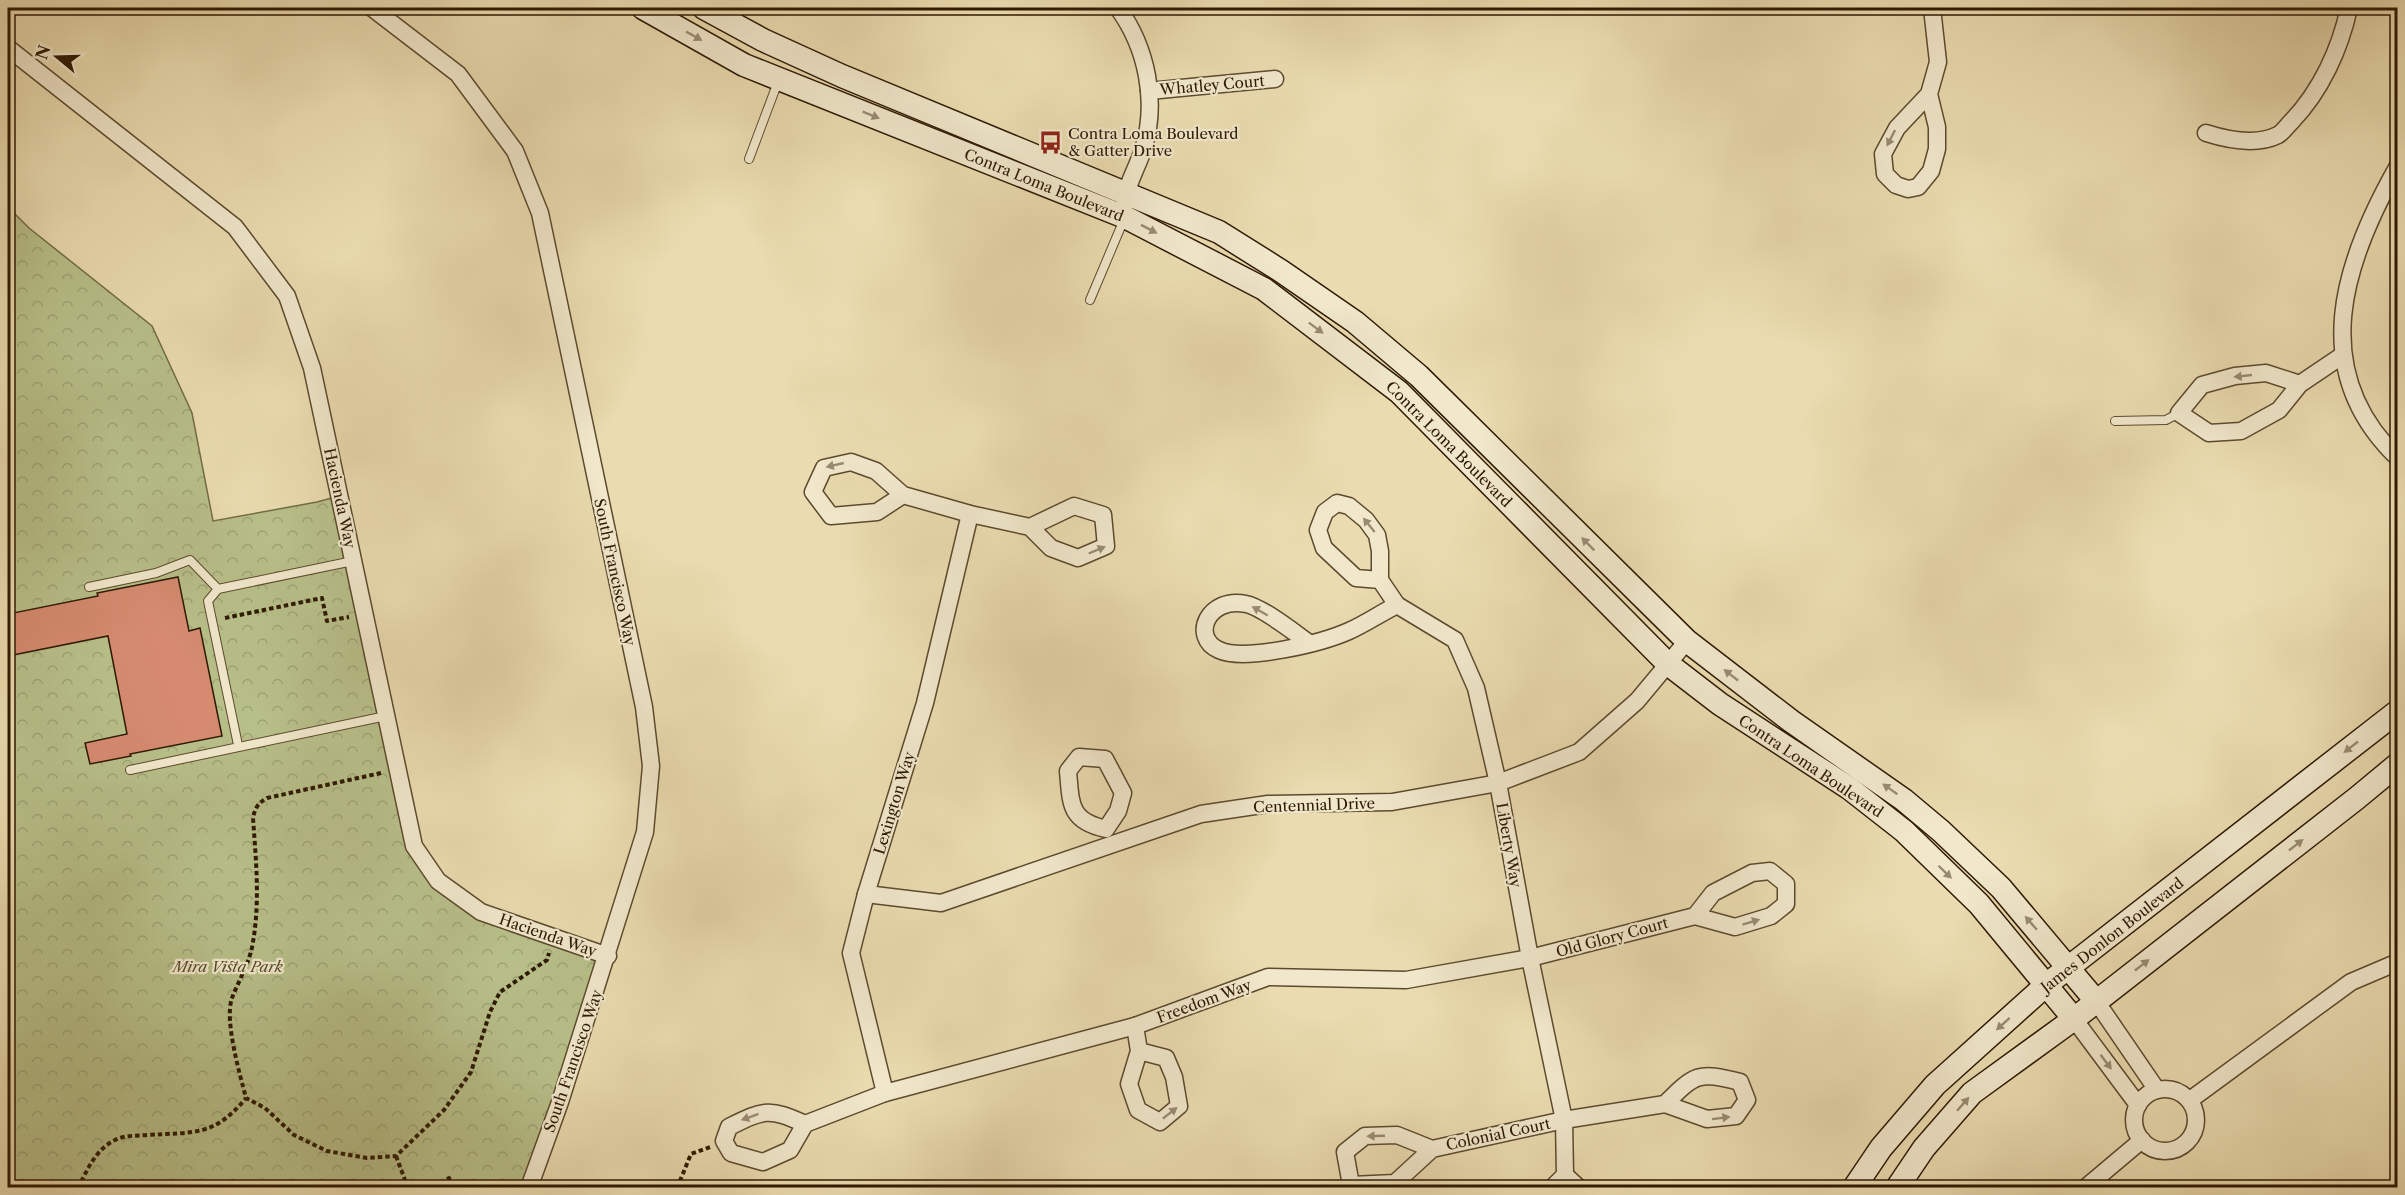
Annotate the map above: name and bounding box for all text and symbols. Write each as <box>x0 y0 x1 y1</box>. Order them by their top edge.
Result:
north arrow <box>27 27 87 87</box>
one-way arrow <box>685 31 702 41</box>
text: N <box>31 42 55 62</box>
street label: Whatley Court <box>1158 71 1266 99</box>
one-way arrow <box>863 110 881 120</box>
place label: Contra Loma Boulevard & Gatter Drive <box>1068 124 1239 160</box>
bus stop icon: Contra Loma Boulevard & Gatter Drive <box>1037 129 1063 155</box>
one-way arrow <box>1886 130 1896 147</box>
street label: Contra Loma Boulevard <box>961 144 1127 226</box>
one-way arrow <box>1141 224 1158 234</box>
one-way arrow <box>1308 322 1324 335</box>
one-way arrow <box>2233 371 2252 380</box>
street label: Contra Loma Boulevard <box>1382 377 1516 511</box>
street label: Hacienda Way <box>320 446 360 551</box>
one-way arrow <box>826 461 844 471</box>
street label: South Francisco Way <box>590 497 640 648</box>
one-way arrow <box>1362 517 1375 533</box>
one-way arrow <box>1582 537 1596 551</box>
one-way arrow <box>1088 545 1106 555</box>
one-way arrow <box>1251 606 1268 616</box>
one-way arrow <box>1724 670 1739 682</box>
street label: Contra Loma Boulevard <box>1735 710 1887 822</box>
one-way arrow <box>2344 741 2359 753</box>
street label: Lexington Way <box>869 749 919 857</box>
one-way arrow <box>1882 783 1898 795</box>
street label: Centennial Drive <box>1253 793 1375 817</box>
street label: Liberty Way <box>1492 801 1526 890</box>
one-way arrow <box>2288 839 2304 852</box>
one-way arrow <box>1938 864 1952 878</box>
street label: James Donlon Boulevard <box>2035 873 2187 998</box>
street label: Hacienda Way <box>497 909 600 961</box>
street label: Old Glory Court <box>1554 913 1671 961</box>
one-way arrow <box>2025 916 2038 931</box>
one-way arrow <box>1742 917 1760 926</box>
park label: Mira Vista Park <box>171 957 283 976</box>
one-way arrow <box>2135 960 2150 972</box>
street label: Freedom Way <box>1154 975 1255 1027</box>
street label: South Francisco Way <box>540 986 607 1135</box>
one-way arrow <box>1996 1017 2011 1030</box>
one-way arrow <box>2100 1053 2112 1069</box>
one-way arrow <box>1956 1097 1969 1112</box>
one-way arrow <box>1163 1108 1178 1120</box>
one-way arrow <box>741 1113 759 1123</box>
one-way arrow <box>1712 1113 1731 1122</box>
street label: Colonial Court <box>1444 1114 1553 1154</box>
one-way arrow <box>1366 1131 1385 1140</box>

